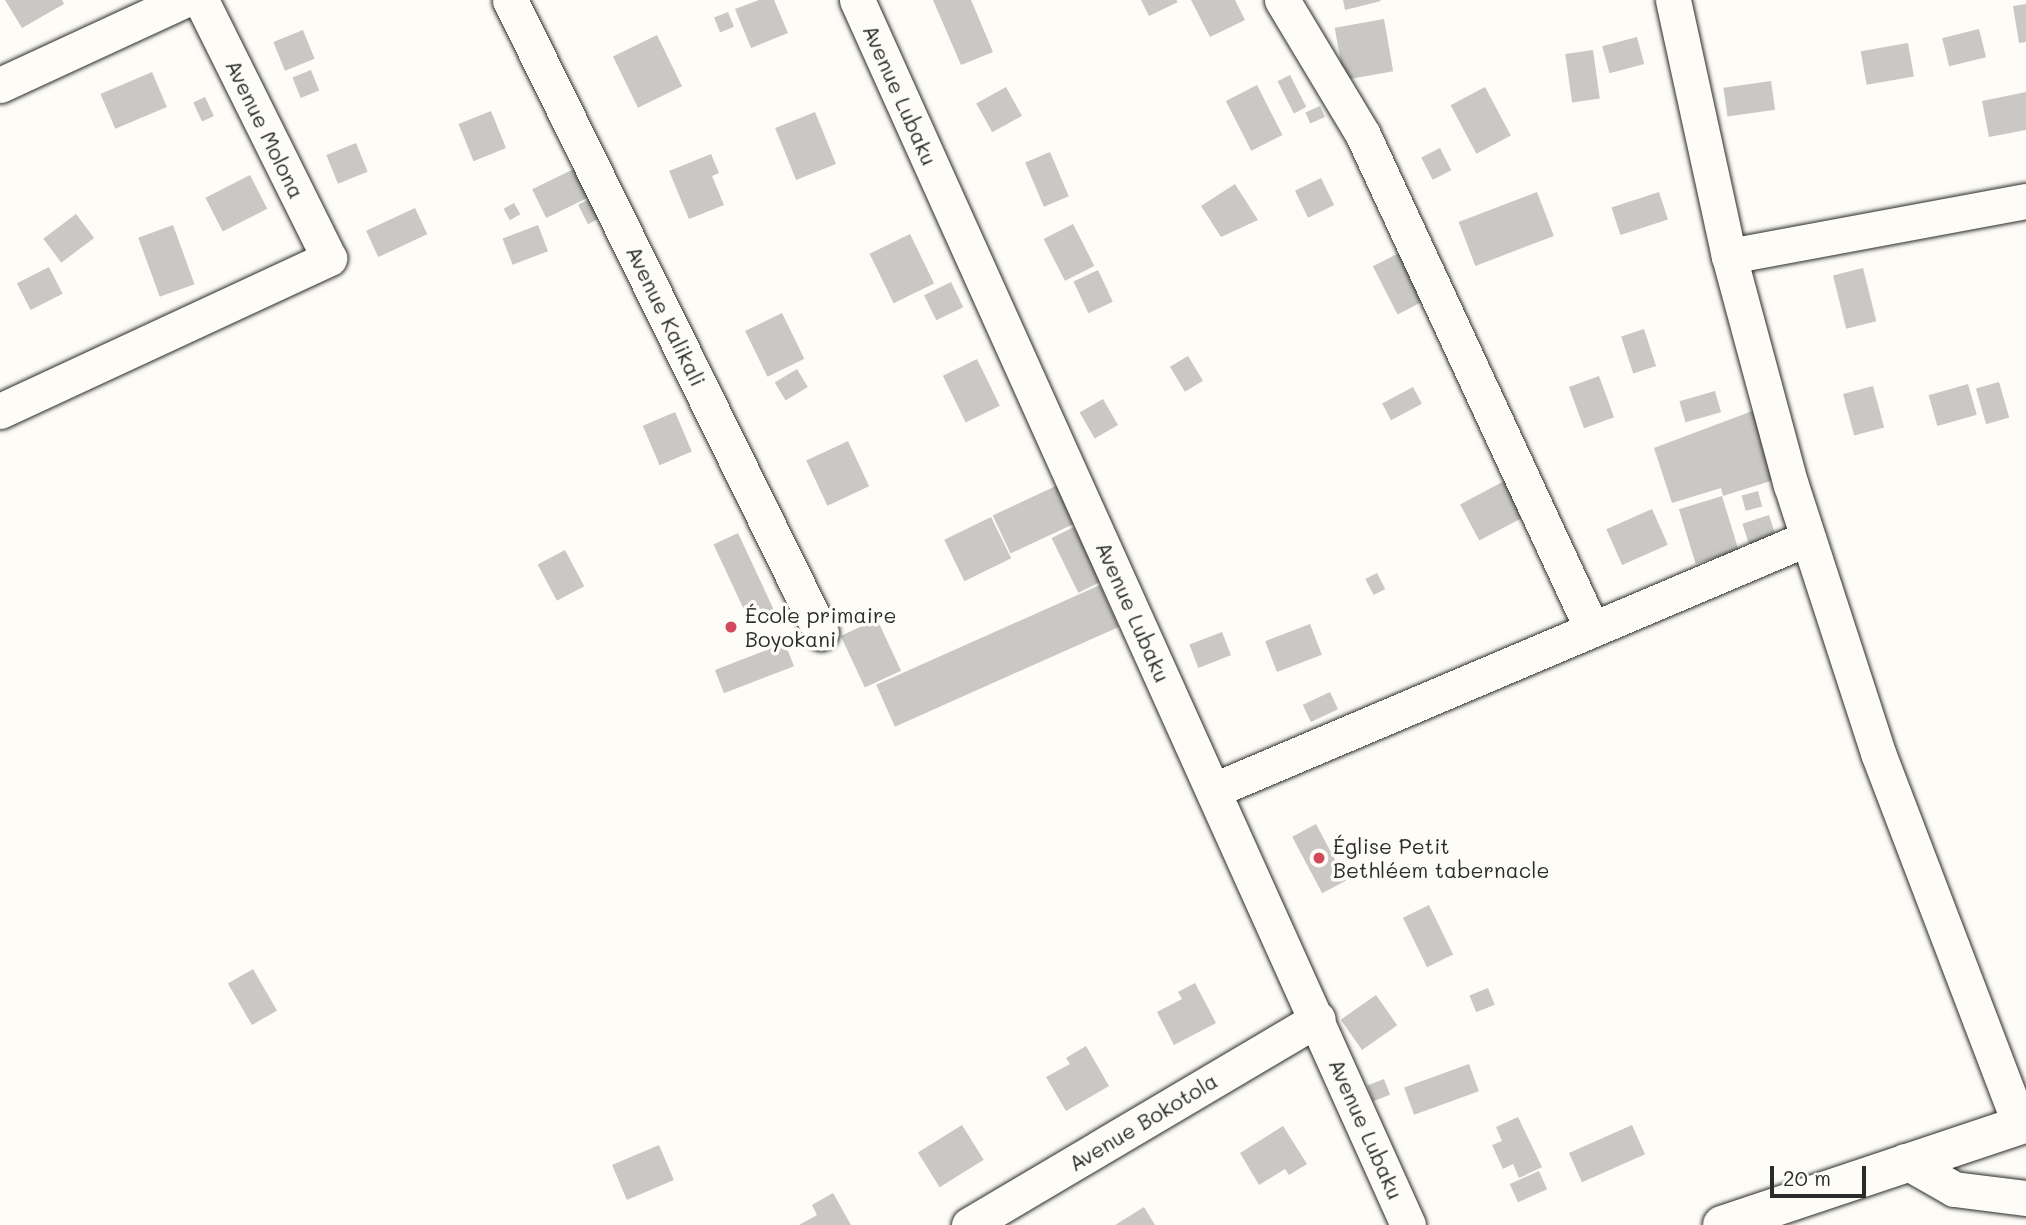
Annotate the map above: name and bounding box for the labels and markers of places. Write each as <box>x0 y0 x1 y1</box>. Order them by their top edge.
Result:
place label: École primaire Boyokani <box>745 602 897 652</box>
marker: École primaire Boyokani <box>723 619 739 635</box>
place label: Église Petit Bethléem tabernacle <box>1333 833 1549 883</box>
marker: Église Petit Bethléem tabernacle <box>1311 850 1327 866</box>

